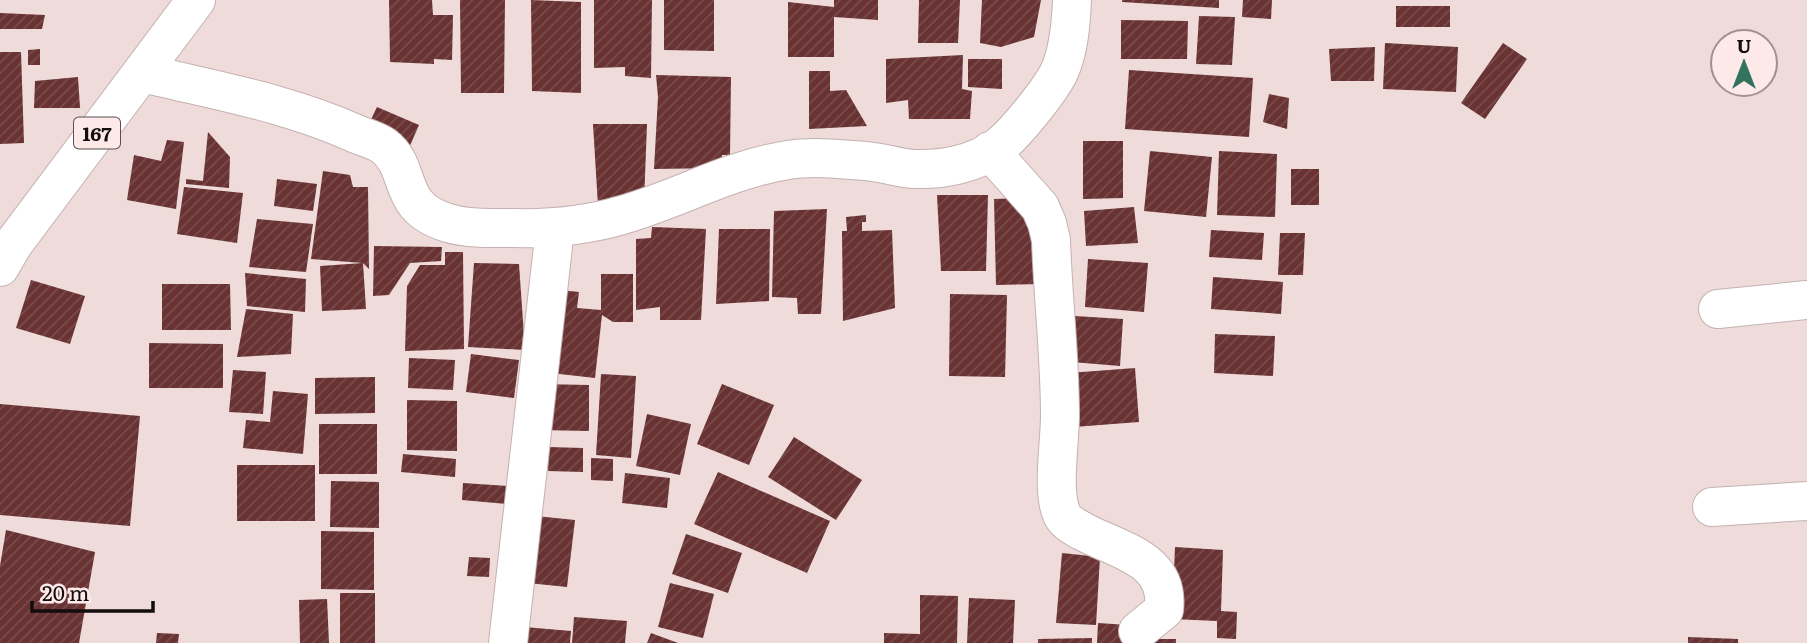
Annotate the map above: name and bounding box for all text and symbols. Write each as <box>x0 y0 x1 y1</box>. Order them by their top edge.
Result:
north arrow <box>1709 28 1779 98</box>
text: U <box>1737 31 1752 59</box>
road number: 167 <box>74 118 120 148</box>
scale bar <box>32 570 152 614</box>
text: 20 m <box>42 576 89 607</box>

